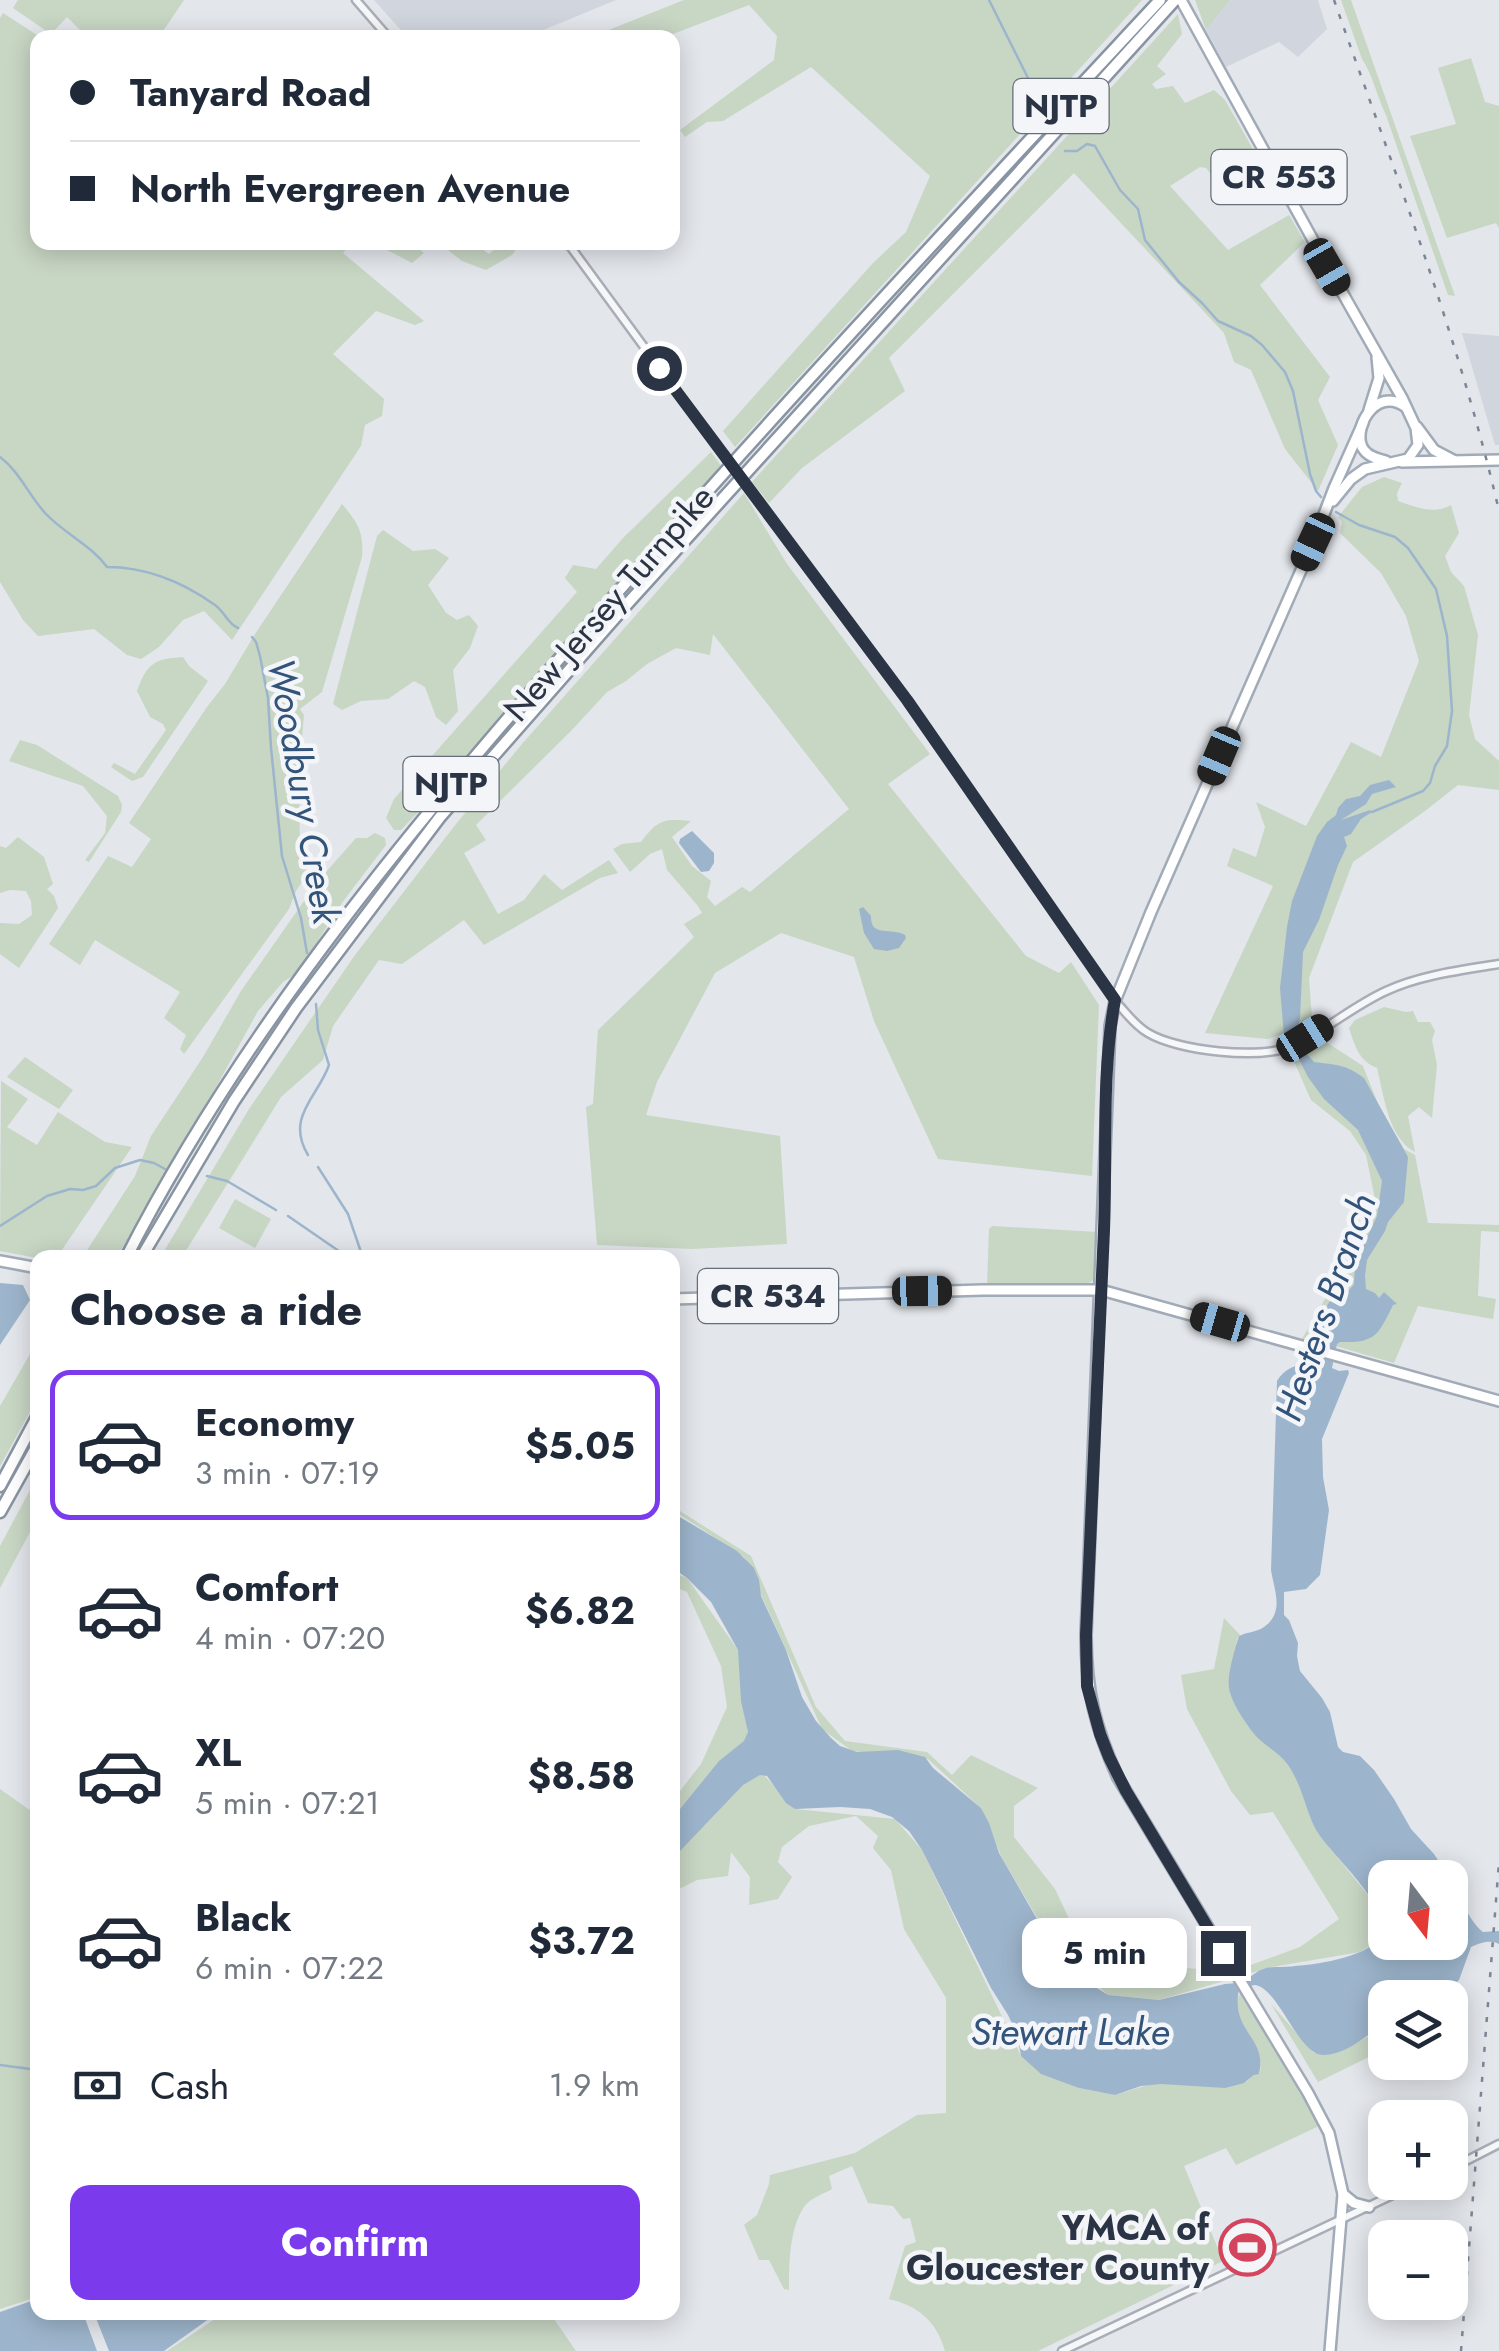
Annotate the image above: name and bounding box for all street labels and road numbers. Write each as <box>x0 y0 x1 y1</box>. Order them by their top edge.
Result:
road number: NJTP <box>1014 79 1108 133</box>
road number: CR 553 <box>1212 150 1346 204</box>
street label: New Jersey Turnpike <box>492 474 726 732</box>
road number: NJTP <box>404 757 498 811</box>
road number: CR 534 <box>698 1269 838 1323</box>

